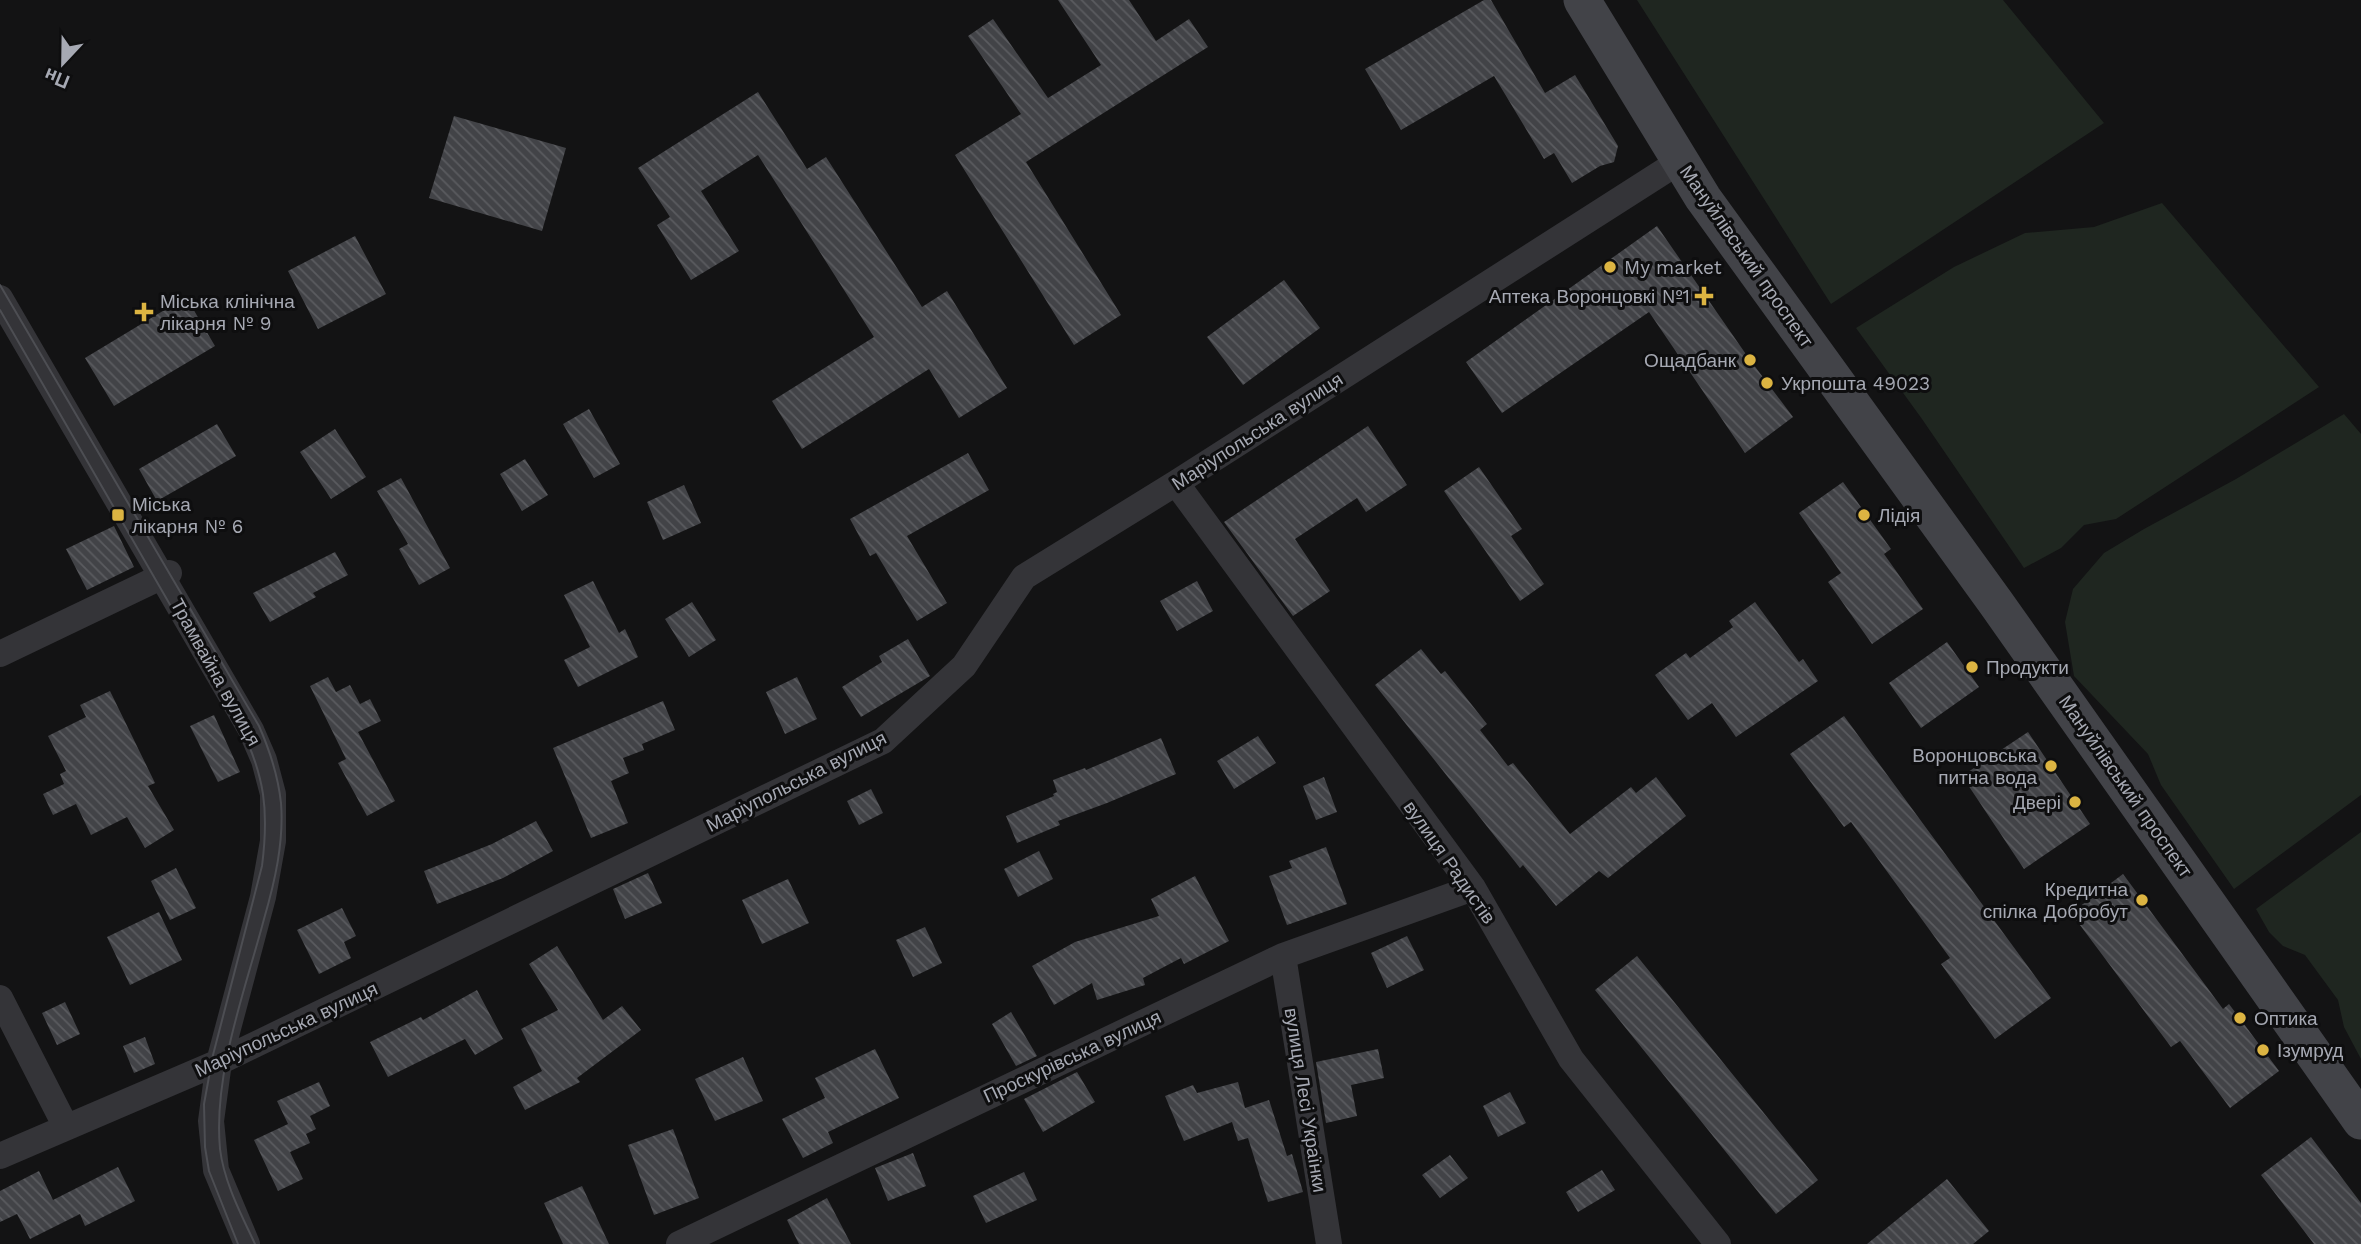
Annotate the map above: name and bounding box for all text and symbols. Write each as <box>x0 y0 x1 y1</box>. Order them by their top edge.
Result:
north arrow <box>28 28 98 98</box>
text: Пн <box>41 63 73 94</box>
street label: Мануйлівський проспект <box>1675 161 1818 352</box>
place label: My market <box>1624 256 1722 279</box>
marker: My market <box>1602 259 1618 275</box>
place label: Аптека Воронцовкі №1 <box>1489 285 1690 308</box>
marker: Аптека Воронцовкі №1 <box>1696 288 1712 304</box>
place label: Міська клінічна лікарня № 9 <box>160 290 295 335</box>
marker: Міська клінічна лікарня № 9 <box>134 302 154 322</box>
place label: Ощадбанк <box>1644 349 1737 372</box>
marker: Ощадбанк <box>1742 352 1758 368</box>
street label: Маріупольська вулиця <box>1168 368 1347 495</box>
place label: Укрпошта 49023 <box>1781 372 1930 395</box>
marker: Укрпошта 49023 <box>1759 375 1775 391</box>
place label: Міська лікарня № 6 <box>132 493 243 538</box>
place label: Лідія <box>1878 504 1920 527</box>
marker: Міська лікарня № 6 <box>110 507 126 523</box>
marker: Лідія <box>1856 507 1872 523</box>
street label: Трамвайна вулиця <box>166 595 266 750</box>
place label: Продукти <box>1986 656 2069 679</box>
marker: Продукти <box>1964 659 1980 675</box>
street label: Мануйлівський проспект <box>2054 691 2197 882</box>
street label: Маріупольська вулиця <box>702 726 890 837</box>
place label: Воронцовська питна вода <box>1912 744 2037 789</box>
marker: Воронцовська питна вода <box>2043 758 2059 774</box>
place label: Двері <box>2013 791 2061 814</box>
marker: Двері <box>2067 794 2083 810</box>
street label: вулиця Радистів <box>1399 796 1501 928</box>
place label: Кредитна спілка Добробут <box>1983 878 2128 923</box>
marker: Кредитна спілка Добробут <box>2134 892 2150 908</box>
street label: Маріупольська вулиця <box>191 977 381 1082</box>
street label: Проскурівська вулиця <box>980 1005 1165 1108</box>
street label: вулиця Лесі Українки <box>1280 1006 1331 1194</box>
place label: Оптика <box>2254 1007 2318 1030</box>
marker: Оптика <box>2232 1010 2248 1026</box>
place label: Ізумруд <box>2277 1039 2343 1062</box>
marker: Ізумруд <box>2255 1042 2271 1058</box>

